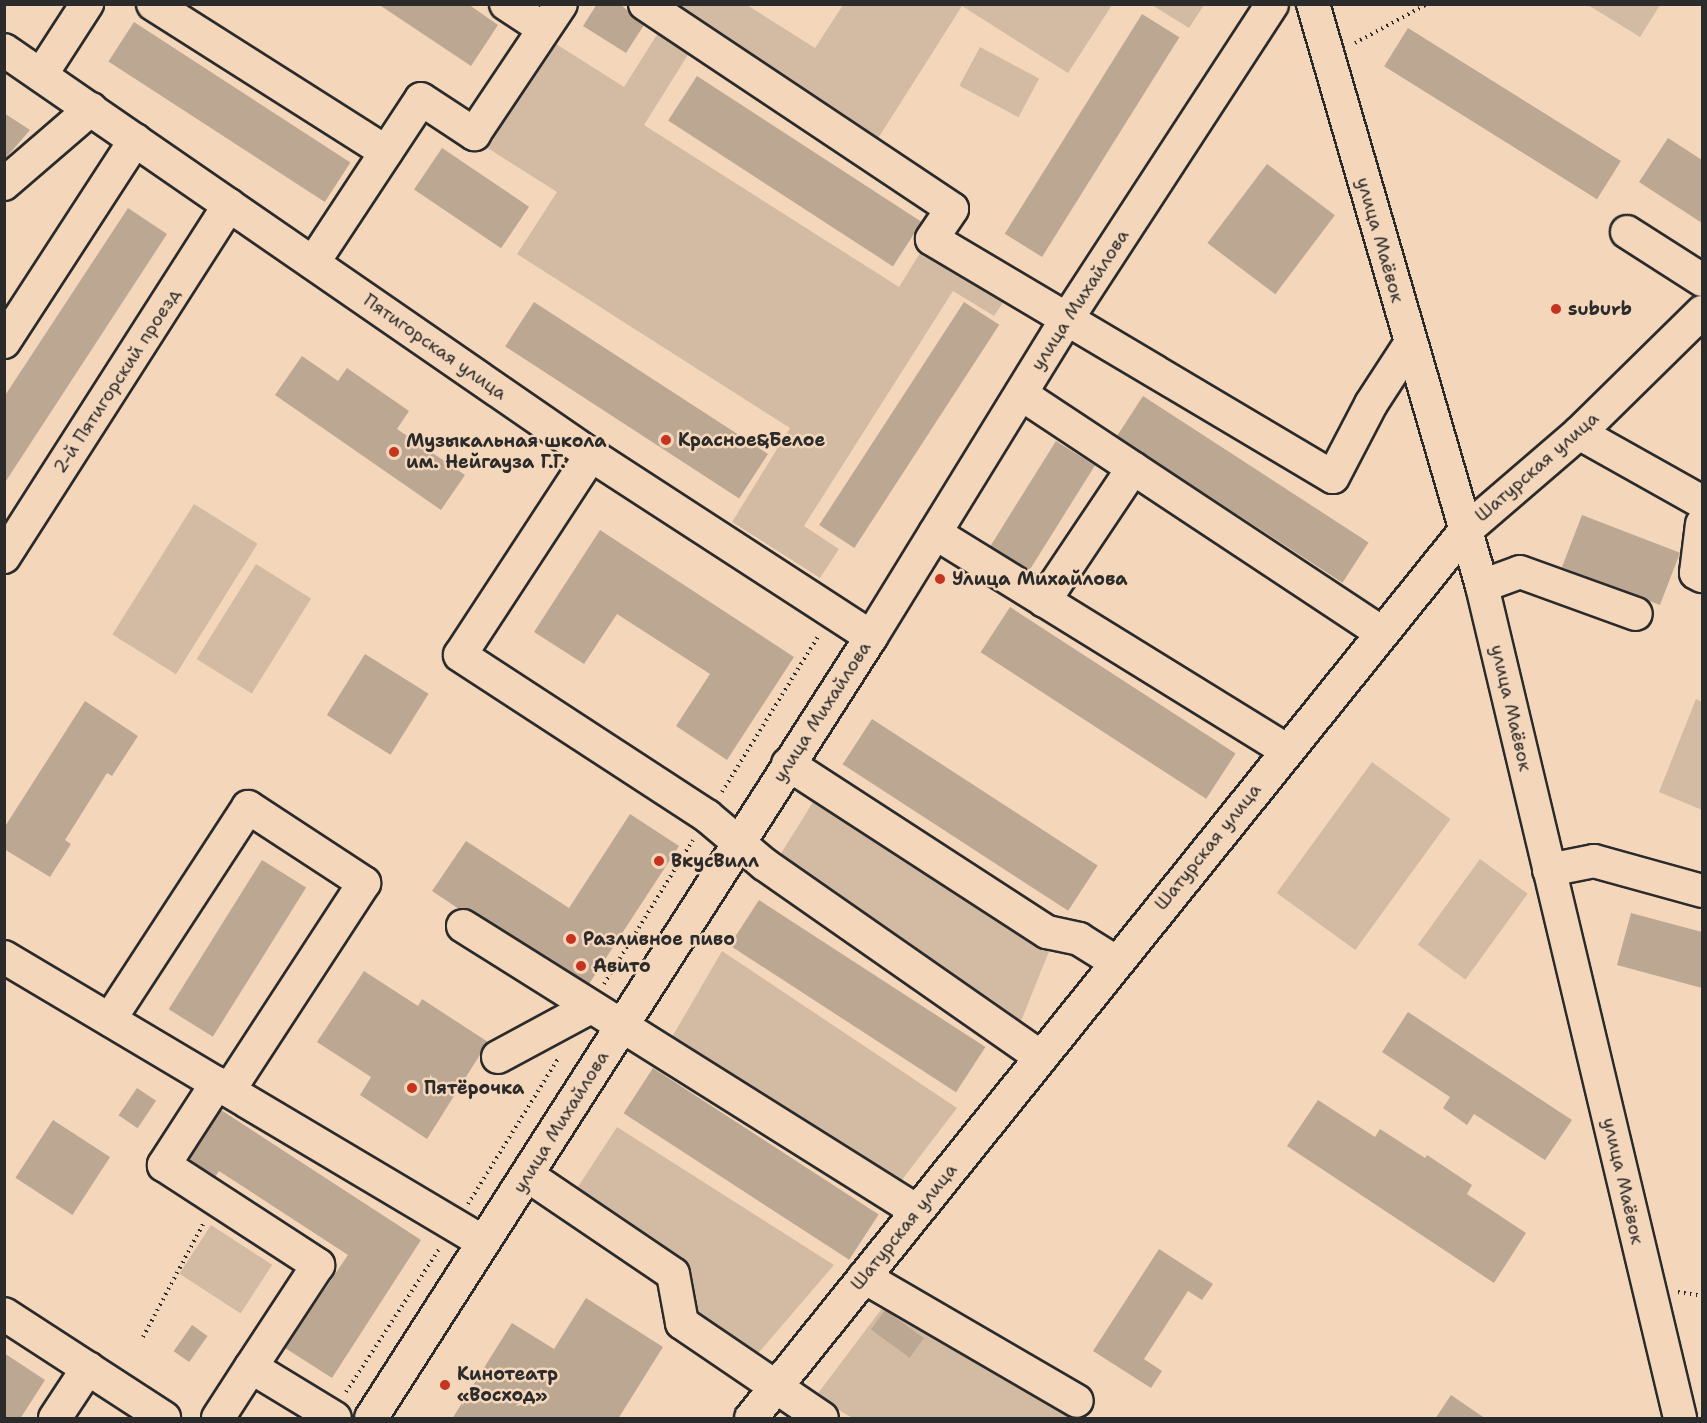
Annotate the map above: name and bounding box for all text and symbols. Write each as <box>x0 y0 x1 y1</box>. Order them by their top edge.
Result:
street label: улица Маёвок <box>1352 175 1408 305</box>
street label: улица Михайлова <box>1026 226 1134 374</box>
street label: 2-й Пятигорский проезд <box>49 284 185 478</box>
street label: Пятигорская улица <box>359 289 511 405</box>
place label: suburb <box>1568 298 1632 320</box>
marker: suburb <box>1549 302 1563 316</box>
street label: Шатурская улица <box>1471 407 1603 527</box>
place label: Красное&Белое <box>678 429 825 451</box>
place label: Музыкальная школа им. Нейгауза Г.Г. <box>406 431 607 474</box>
marker: Красное&Белое <box>659 433 673 447</box>
marker: Музыкальная школа им. Нейгауза Г.Г. <box>387 445 401 459</box>
place label: Улица Михайлова <box>952 568 1128 590</box>
marker: Улица Михайлова <box>933 572 947 586</box>
street label: улица Михайлова <box>768 638 876 786</box>
street label: улица Маёвок <box>1486 643 1536 773</box>
street label: Шатурская улица <box>1150 779 1266 915</box>
place label: ВкусВилл <box>671 850 759 872</box>
marker: ВкусВилл <box>652 854 666 868</box>
place label: Разливное пиво <box>583 928 735 950</box>
marker: Разливное пиво <box>564 932 578 946</box>
place label: Авито <box>593 955 651 977</box>
marker: Авито <box>574 959 588 973</box>
street label: улица Михайлова <box>509 1047 613 1197</box>
place label: Пятёрочка <box>424 1077 524 1099</box>
marker: Пятёрочка <box>405 1081 419 1095</box>
street label: улица Маёвок <box>1598 1116 1648 1246</box>
street label: Шатурская улица <box>846 1159 962 1295</box>
place label: Кинотеатр «Восход» <box>457 1364 558 1406</box>
marker: Кинотеатр «Восход» <box>438 1378 452 1392</box>

